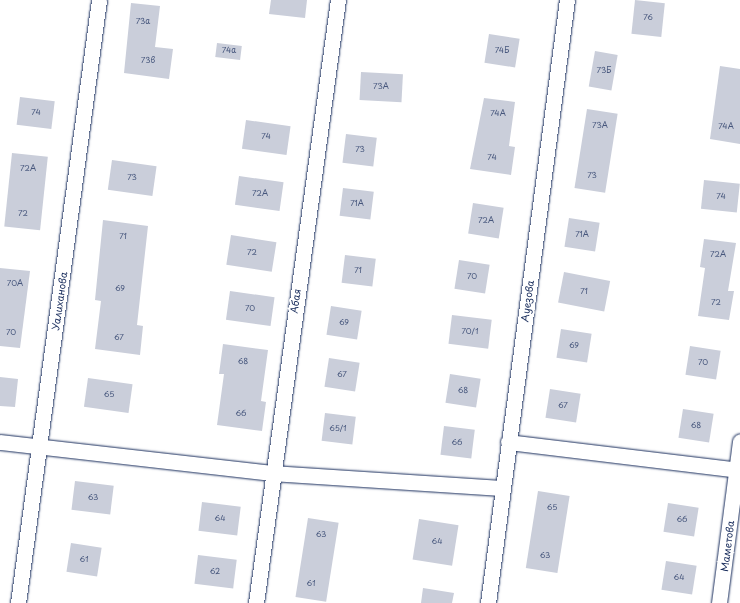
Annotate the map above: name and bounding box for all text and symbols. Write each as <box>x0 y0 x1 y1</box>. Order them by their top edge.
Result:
house number: 76 <box>643 13 653 23</box>
house number: 73а <box>136 17 150 27</box>
house number: 74а <box>222 46 236 56</box>
house number: 74Б <box>495 46 509 56</box>
house number: 73в <box>141 56 155 66</box>
house number: 73Б <box>597 66 611 76</box>
house number: 73А <box>373 82 389 92</box>
house number: 74 <box>31 108 41 118</box>
house number: 74А <box>490 109 506 119</box>
house number: 73А <box>592 121 608 131</box>
house number: 74А <box>718 122 734 132</box>
house number: 74 <box>261 132 271 142</box>
house number: 73 <box>355 145 365 155</box>
house number: 74 <box>487 153 497 163</box>
house number: 72А <box>20 164 36 174</box>
house number: 73 <box>587 171 597 181</box>
house number: 73 <box>127 173 137 183</box>
house number: 72А <box>252 189 268 199</box>
house number: 74 <box>716 192 726 202</box>
house number: 71А <box>350 199 364 209</box>
house number: 72 <box>18 209 28 219</box>
house number: 72А <box>478 216 494 226</box>
house number: 71А <box>575 230 589 240</box>
house number: 71 <box>119 232 127 242</box>
house number: 72 <box>247 248 257 258</box>
house number: 72А <box>710 250 726 260</box>
house number: 71 <box>354 266 362 276</box>
street label: Уалиханова <box>49 271 69 331</box>
house number: 70 <box>467 272 477 282</box>
house number: 70А <box>7 279 23 289</box>
street label: Ауезова <box>518 279 536 323</box>
house number: 69 <box>115 284 125 294</box>
house number: 71 <box>580 287 588 297</box>
street label: Абая <box>287 288 303 314</box>
house number: 72 <box>711 298 721 308</box>
house number: 70 <box>245 304 255 314</box>
house number: 69 <box>339 318 349 328</box>
house number: 70/1 <box>462 327 478 337</box>
house number: 70 <box>6 328 16 338</box>
house number: 67 <box>114 333 124 343</box>
house number: 69 <box>569 341 579 351</box>
house number: 68 <box>238 357 248 367</box>
house number: 70 <box>698 358 708 368</box>
house number: 67 <box>337 370 347 380</box>
house number: 68 <box>458 386 468 396</box>
house number: 65 <box>104 390 114 400</box>
house number: 67 <box>558 401 568 411</box>
house number: 66 <box>235 409 247 419</box>
house number: 68 <box>691 421 701 431</box>
house number: 65/1 <box>329 424 347 434</box>
house number: 66 <box>451 438 463 448</box>
house number: 63 <box>88 493 98 503</box>
house number: 65 <box>547 503 557 513</box>
house number: 64 <box>215 514 225 524</box>
house number: 66 <box>676 515 688 525</box>
street label: Маметова <box>718 520 736 572</box>
house number: 63 <box>316 530 326 540</box>
house number: 64 <box>432 537 442 547</box>
house number: 63 <box>540 551 550 561</box>
house number: 61 <box>80 555 88 565</box>
house number: 62 <box>210 567 220 577</box>
house number: 64 <box>674 573 684 583</box>
house number: 61 <box>307 579 315 589</box>

